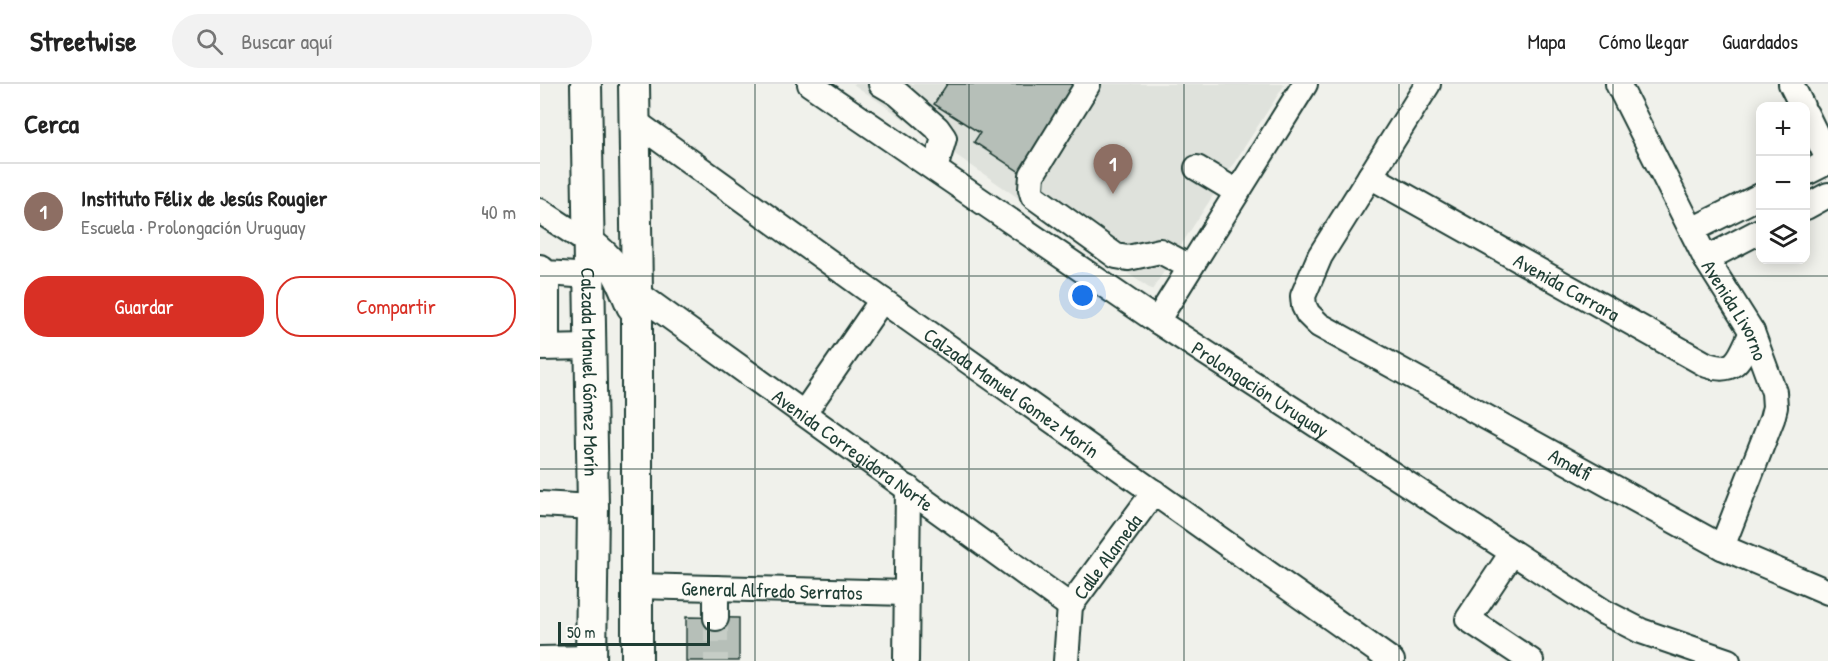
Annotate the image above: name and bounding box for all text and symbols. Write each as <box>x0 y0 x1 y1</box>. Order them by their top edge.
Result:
search box <box>172 14 592 68</box>
text: Streetwise <box>30 22 136 60</box>
icon: search <box>193 25 226 58</box>
text: Buscar aquí <box>241 26 333 56</box>
text: Mapa <box>1527 27 1565 56</box>
text: Cómo llegar <box>1598 27 1689 56</box>
text: Guardados <box>1722 27 1798 56</box>
map controls <box>1756 102 1810 264</box>
button: + <box>1756 102 1810 156</box>
text: Cerca <box>24 106 79 141</box>
pin: 1 <box>1094 144 1132 194</box>
button: − <box>1756 156 1810 210</box>
text: Instituto Félix de Jesús Rougier <box>81 183 327 213</box>
text: 1 <box>40 198 47 225</box>
text: 40 m <box>481 198 516 225</box>
button: layers <box>1756 210 1810 264</box>
text: Escuela · Prolongación Uruguay <box>81 213 306 240</box>
street label: Avenida Carrara <box>1509 246 1625 327</box>
street label: Avenida Livorno <box>1696 254 1775 364</box>
street label: Calzada Manuel Gómez Morín <box>576 267 606 477</box>
button: Guardar <box>24 276 264 337</box>
button: Compartir <box>276 276 516 337</box>
your location <box>1068 281 1097 310</box>
street label: Calzada Manuel Gomez Morín <box>919 321 1105 463</box>
street label: Prolongación Uruguay <box>1187 334 1335 443</box>
street label: Avenida Corregidora Norte <box>767 382 939 517</box>
street label: Amalfi <box>1544 441 1596 486</box>
street label: Calle Alameda <box>1066 508 1147 605</box>
street label: General Alfredo Serratos <box>681 574 863 605</box>
scale bar <box>558 619 710 646</box>
text: 50 m <box>567 621 596 643</box>

